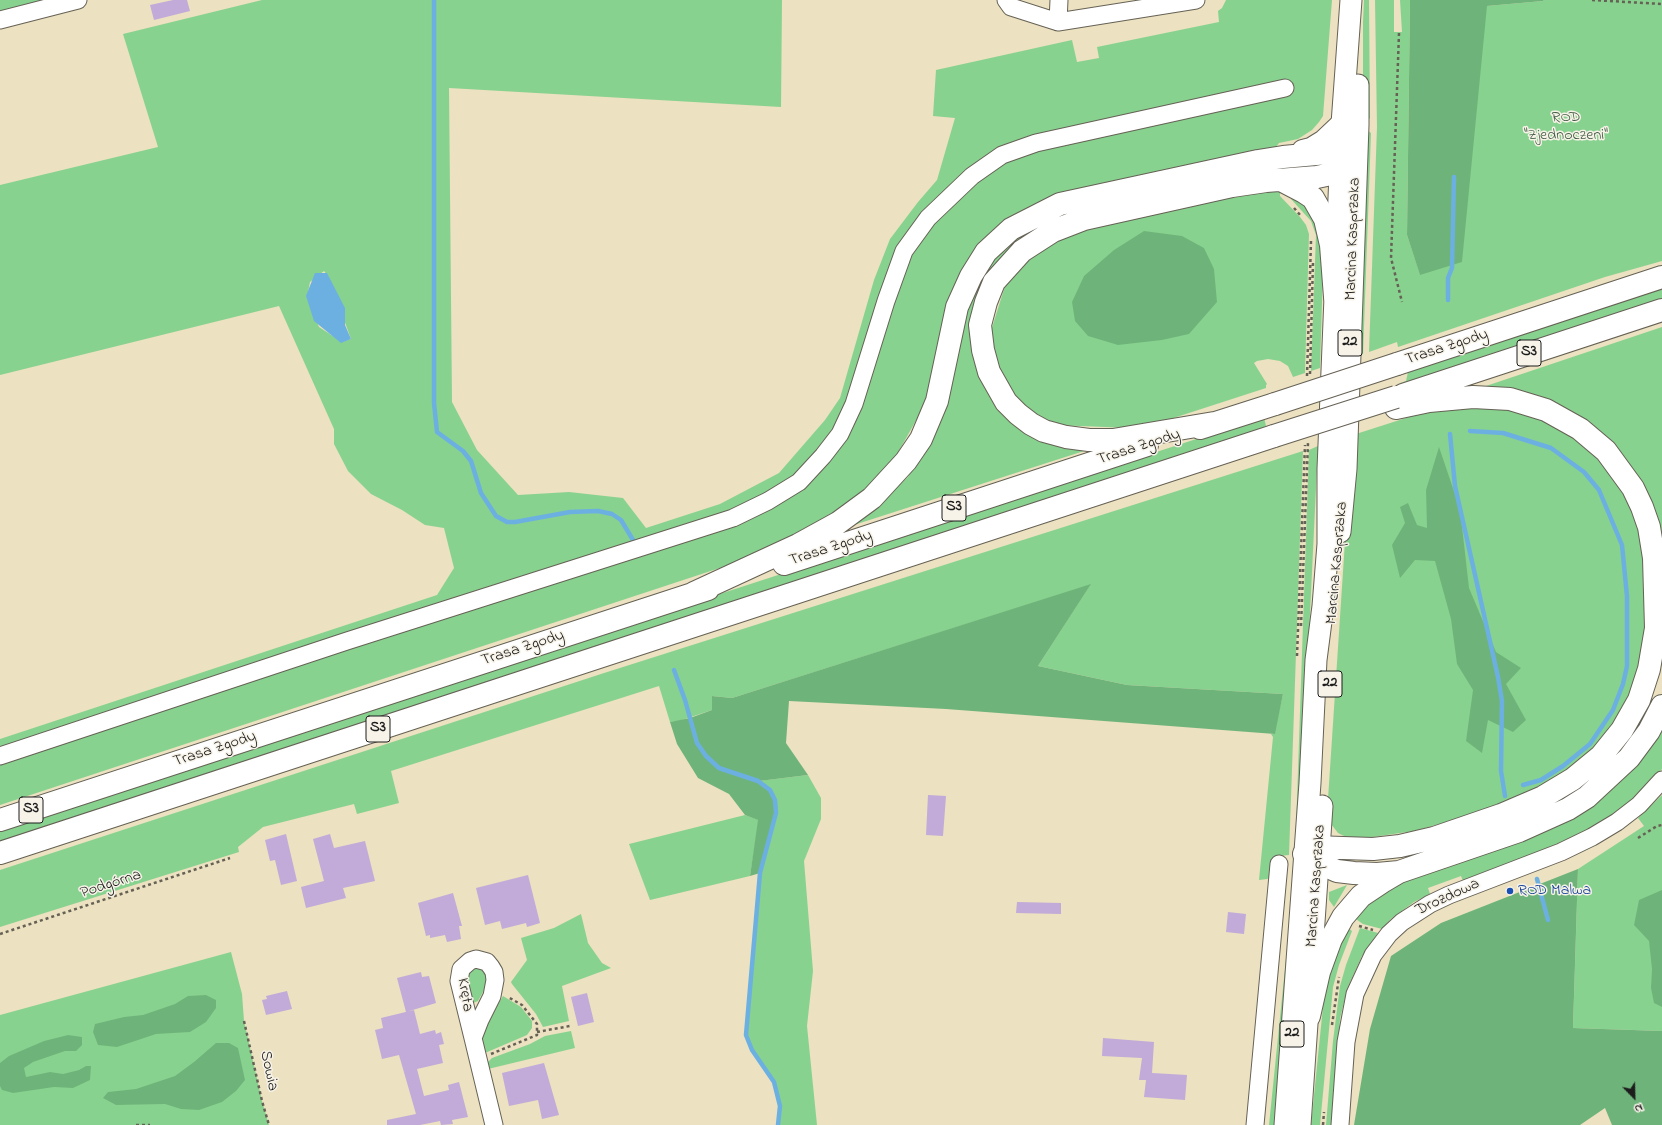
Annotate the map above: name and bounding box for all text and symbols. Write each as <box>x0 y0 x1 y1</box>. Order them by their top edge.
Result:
park label: ROD "Zjednoczeni" <box>1524 108 1608 146</box>
street label: Marcina Kasprzaka <box>1342 177 1366 301</box>
street label: Trasa Zgody <box>1403 326 1491 370</box>
road number: 22 <box>1338 330 1362 356</box>
road number: S3 <box>1517 340 1541 366</box>
street label: Trasa Zgody <box>1095 426 1183 470</box>
road number: S3 <box>942 495 966 521</box>
street label: Marcina Kasprzaka <box>1323 501 1353 625</box>
street label: Trasa Zgody <box>787 527 875 571</box>
street label: Trasa Zgody <box>479 627 567 671</box>
road number: 22 <box>1318 671 1342 697</box>
road number: S3 <box>366 716 390 742</box>
street label: Trasa Zgody <box>171 728 259 772</box>
road number: S3 <box>19 797 43 823</box>
street label: Marcina Kasprzaka <box>1303 824 1331 948</box>
street label: Podgórna <box>78 866 144 904</box>
street label: Drozdowa <box>1413 875 1483 921</box>
place label: ROD Malwa <box>1518 881 1591 901</box>
marker: ROD Malwa <box>1505 886 1515 896</box>
street label: Kręta <box>452 977 476 1013</box>
road number: 22 <box>1280 1021 1304 1047</box>
street label: Sowia <box>254 1049 282 1093</box>
north arrow <box>1614 1077 1654 1117</box>
text: N <box>1632 1099 1645 1117</box>

